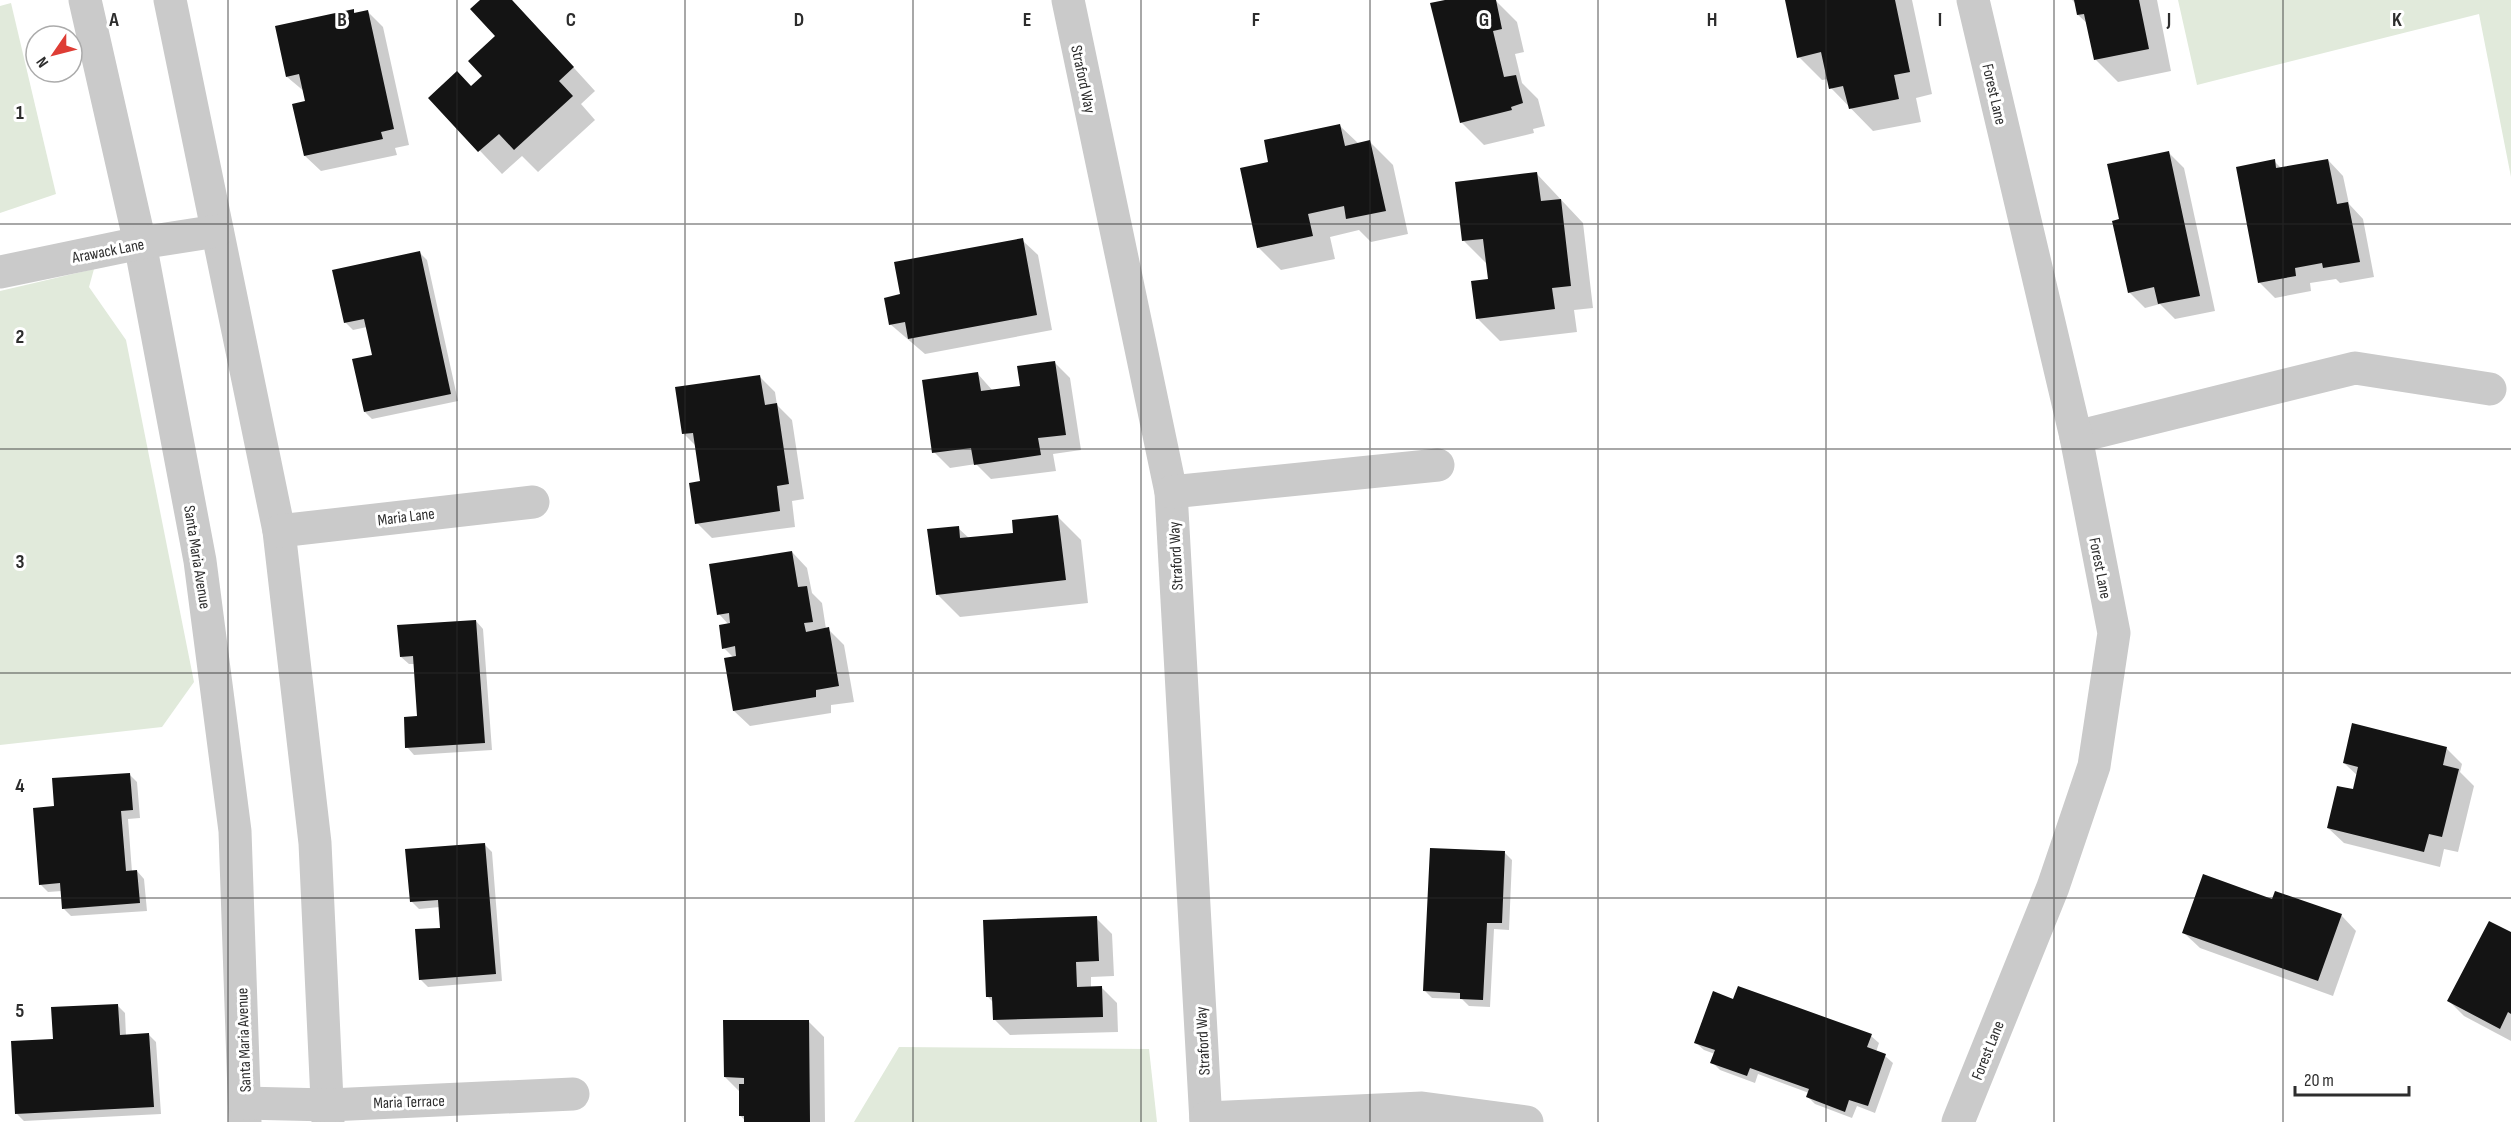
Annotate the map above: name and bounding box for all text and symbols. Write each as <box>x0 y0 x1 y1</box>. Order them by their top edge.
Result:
text: A <box>108 8 119 32</box>
text: B <box>337 8 347 32</box>
text: C <box>566 8 576 32</box>
text: D <box>794 8 804 32</box>
text: E <box>1023 8 1031 32</box>
text: F <box>1252 8 1260 32</box>
text: G <box>1479 8 1489 32</box>
text: H <box>1707 8 1717 32</box>
text: I <box>1938 8 1942 32</box>
text: J <box>2166 8 2171 32</box>
text: K <box>2392 8 2402 32</box>
north arrow <box>24 24 84 84</box>
street label: Straford Way <box>1066 44 1099 115</box>
text: N <box>33 53 53 71</box>
street label: Forest Lane <box>1977 62 2010 127</box>
text: 1 <box>16 101 24 125</box>
street label: Arawack Lane <box>70 235 146 268</box>
text: 2 <box>16 325 24 349</box>
street label: Santa Maria Avenue <box>179 504 214 610</box>
street label: Maria Lane <box>377 505 436 530</box>
street label: Straford Way <box>1165 521 1188 591</box>
street label: Forest Lane <box>2084 536 2115 600</box>
text: 3 <box>16 550 25 574</box>
text: 4 <box>15 774 25 798</box>
street label: Santa Maria Avenue <box>233 987 256 1093</box>
text: 5 <box>16 999 25 1023</box>
street label: Straford Way <box>1192 1006 1215 1076</box>
street label: Forest Lane <box>1968 1018 2009 1083</box>
scale bar <box>2295 1059 2409 1097</box>
text: 20 m <box>2304 1070 2334 1091</box>
street label: Maria Terrace <box>373 1092 445 1113</box>

